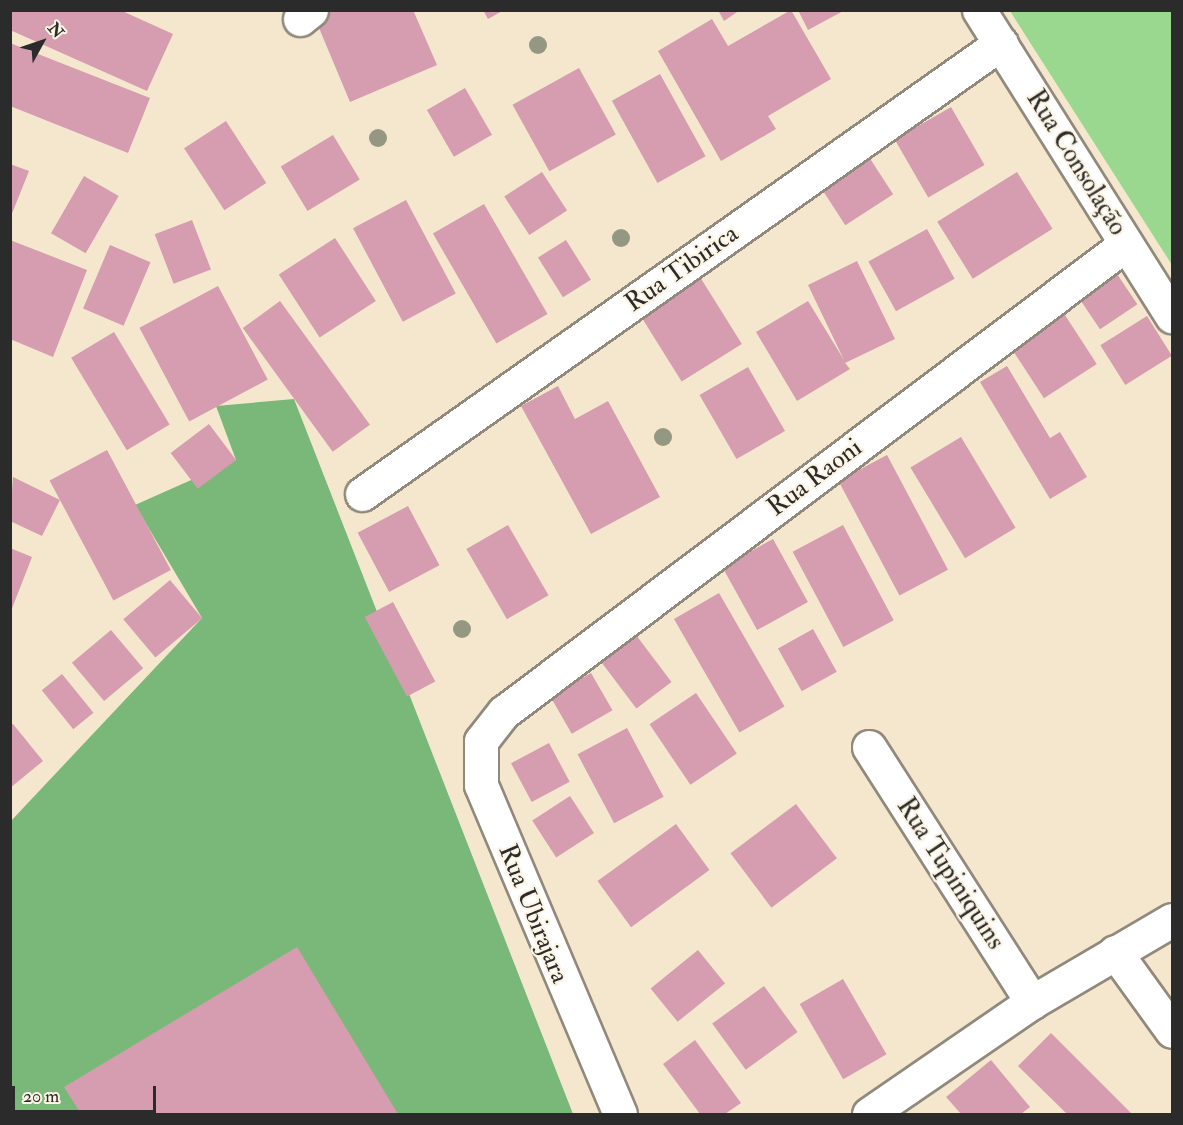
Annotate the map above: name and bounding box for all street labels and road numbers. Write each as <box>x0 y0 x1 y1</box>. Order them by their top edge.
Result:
street label: Rua Consolação <box>1019 85 1133 241</box>
street label: Rua Tibirica <box>619 219 745 319</box>
street label: Rua Raoni <box>762 432 868 524</box>
street label: Rua Tupiniquins <box>889 792 1011 956</box>
street label: Rua Ubirajara <box>491 840 575 988</box>

